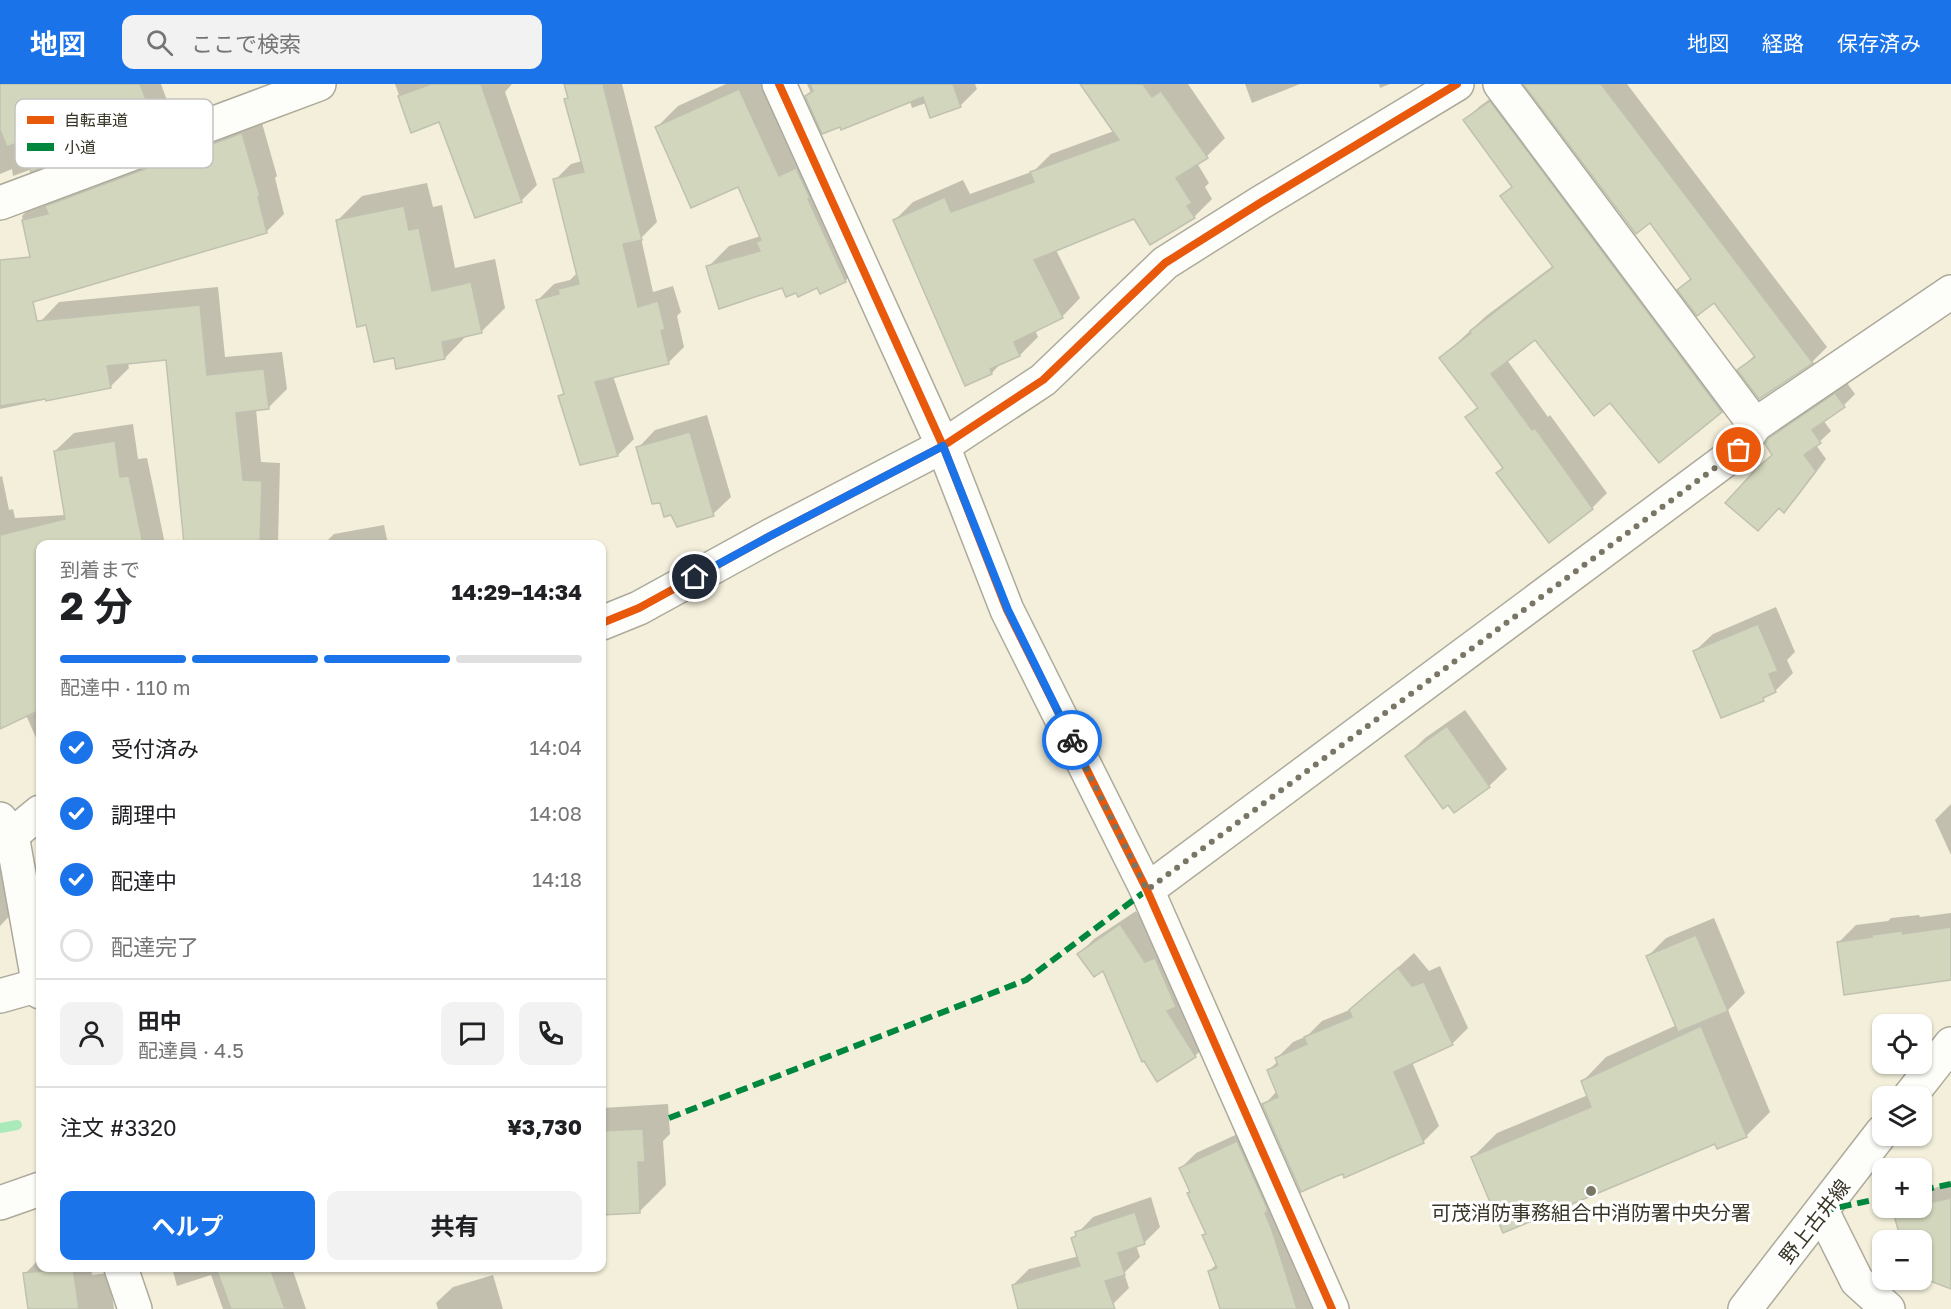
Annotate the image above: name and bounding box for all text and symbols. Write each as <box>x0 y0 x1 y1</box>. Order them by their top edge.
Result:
search box <box>122 15 542 69</box>
icon: search <box>143 26 176 59</box>
text: 地図 <box>30 27 86 60</box>
text: ここで検索 <box>191 30 301 57</box>
text: 地図 <box>1687 30 1729 56</box>
text: 経路 <box>1762 30 1804 56</box>
text: 保存済み <box>1837 30 1921 56</box>
legend <box>15 99 213 168</box>
text: 自転車道 <box>64 110 128 130</box>
text: 小道 <box>64 137 96 157</box>
pin <box>1713 424 1764 475</box>
icon: bag <box>1722 433 1755 466</box>
pin <box>669 551 720 602</box>
text: 到着まで <box>60 557 140 581</box>
icon: home <box>678 560 711 593</box>
text: 14:29–14:34 <box>452 578 582 605</box>
text: 2 分 <box>60 582 133 629</box>
text: 配達中 · 110 m <box>60 675 191 699</box>
courier <box>1042 710 1102 770</box>
icon: bike <box>1056 724 1089 757</box>
icon: check <box>60 731 93 764</box>
text: 受付済み <box>111 735 199 762</box>
text: 14:04 <box>530 735 582 759</box>
icon: check <box>60 797 93 830</box>
text: 調理中 <box>111 801 177 828</box>
text: 14:08 <box>530 801 582 825</box>
icon: check <box>60 863 93 896</box>
text: 配達中 <box>111 867 177 894</box>
text: 14:18 <box>532 867 582 891</box>
text: 配達完了 <box>111 933 199 960</box>
button: person <box>60 1002 123 1065</box>
button: chat <box>441 1002 504 1065</box>
button: phone <box>519 1002 582 1065</box>
text: 田中 <box>138 1007 182 1034</box>
map controls <box>1872 1014 1932 1290</box>
button: locate <box>1872 1014 1932 1074</box>
text: 配達員 · 4.5 <box>138 1038 244 1062</box>
button: layers <box>1872 1086 1932 1146</box>
text: ¥3,730 <box>507 1113 582 1140</box>
text: 注文 #3320 <box>60 1114 177 1141</box>
button: + <box>1872 1158 1932 1218</box>
street label: 野上古井線 <box>1774 1174 1854 1268</box>
marker: 可茂消防事務組合中消防署中央分署 <box>1584 1184 1598 1198</box>
button: ヘルプ <box>60 1191 315 1260</box>
button: 共有 <box>327 1191 582 1260</box>
place label: 可茂消防事務組合中消防署中央分署 <box>1431 1200 1751 1224</box>
button: − <box>1872 1230 1932 1290</box>

